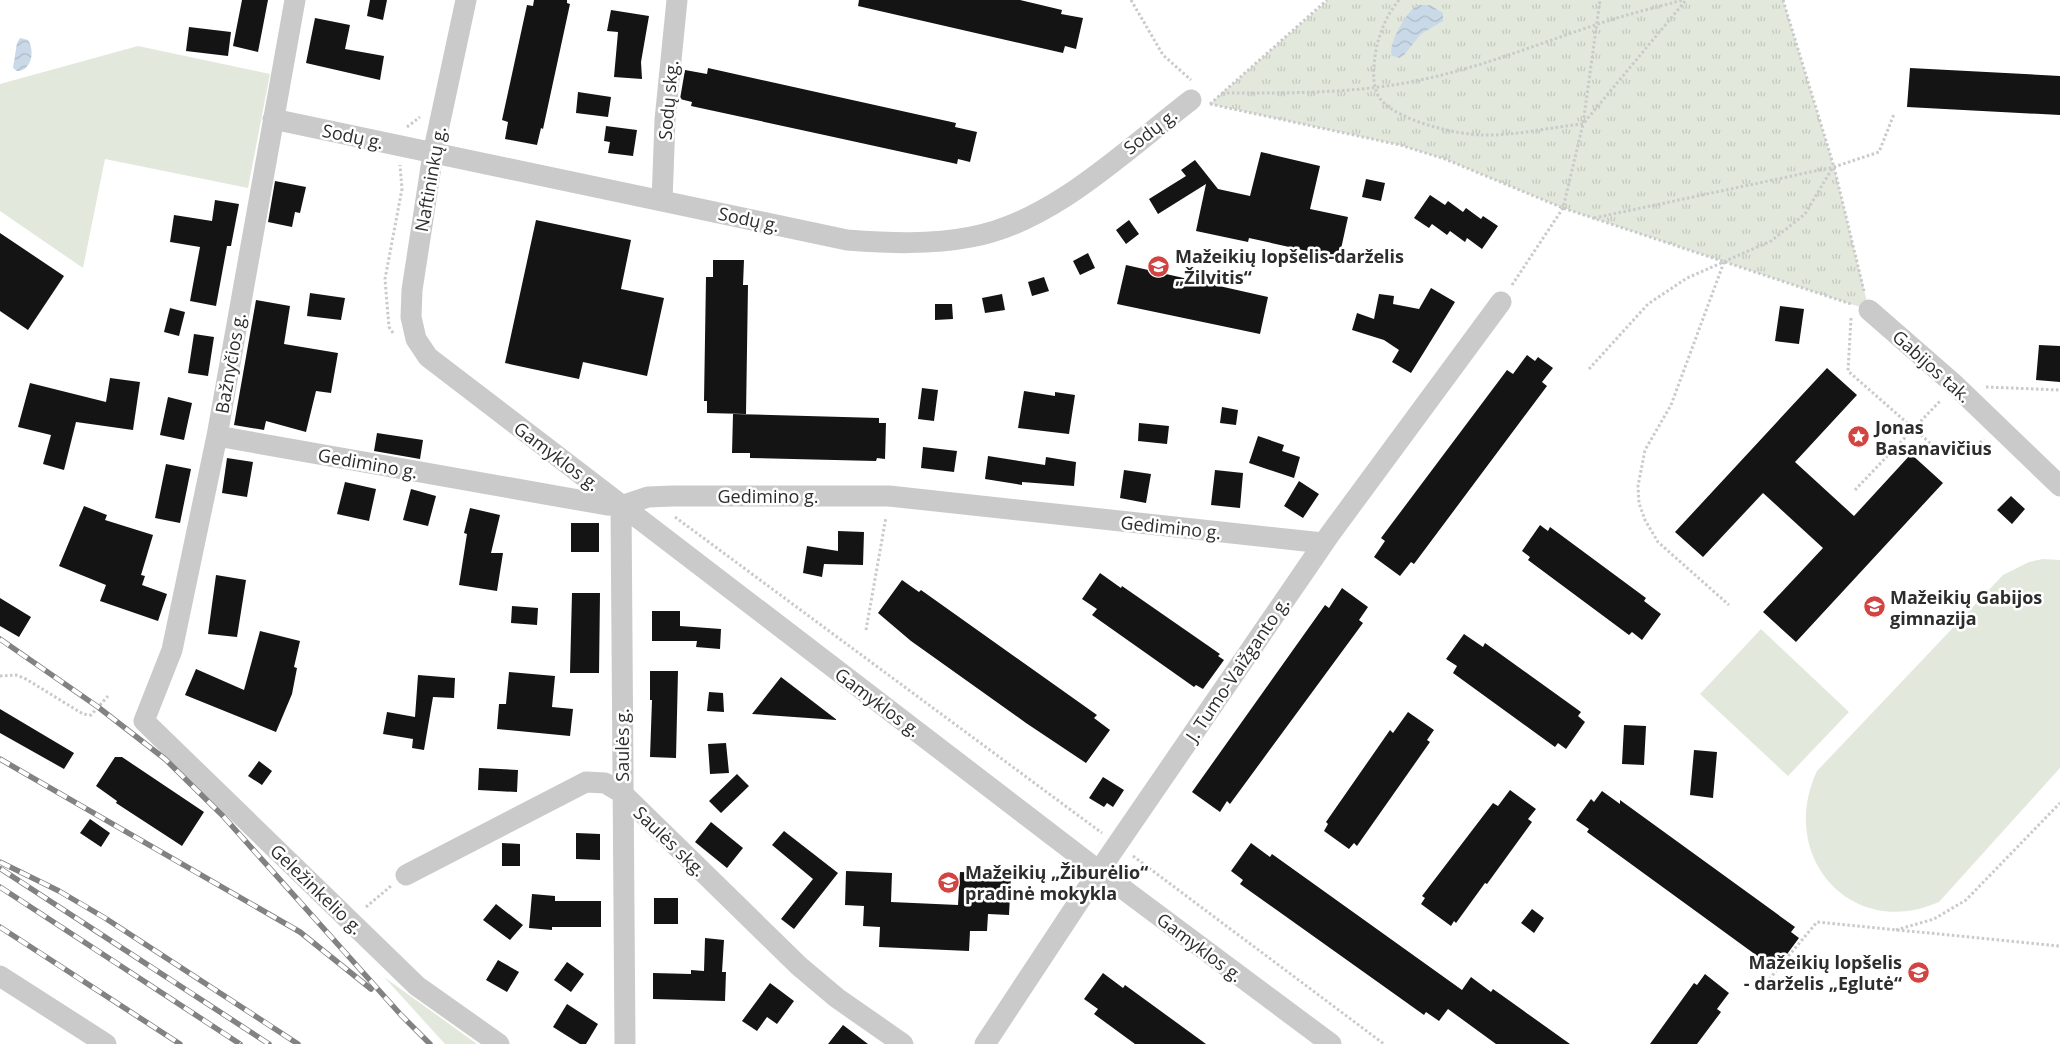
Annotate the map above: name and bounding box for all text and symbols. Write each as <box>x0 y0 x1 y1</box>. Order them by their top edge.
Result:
street label: Sodų skg. <box>653 59 683 141</box>
street label: Sodų g. <box>1118 102 1182 160</box>
street label: Sodų g. <box>320 118 386 154</box>
street label: Naftininkų g. <box>409 124 451 234</box>
street label: Sodų g. <box>716 201 782 237</box>
place label: Mažeikių lopšelis-darželis „Žilvitis“ <box>1175 244 1404 289</box>
school or university icon: Mažeikių lopšelis-darželis „Žilvitis“ <box>1147 254 1171 278</box>
street label: Bažnyčios g. <box>209 311 251 415</box>
street label: Gabijos tak. <box>1888 324 1976 408</box>
place label: Jonas Basanavičius <box>1873 415 1992 460</box>
street label: Gamyklos g. <box>509 416 605 496</box>
place icon: Jonas Basanavičius <box>1847 425 1871 449</box>
street label: Gedimino g. <box>316 442 420 484</box>
street label: Gedimino g. <box>717 484 819 508</box>
street label: Gedimino g. <box>1120 510 1222 544</box>
place label: Mažeikių Gabijos gimnazija <box>1890 585 2042 630</box>
street label: J. Tumo-Vaižganto g. <box>1179 592 1294 748</box>
school or university icon: Mažeikių Gabijos gimnazija <box>1862 595 1886 619</box>
street label: Gamyklos g. <box>830 662 926 742</box>
street label: Saulės g. <box>610 708 634 782</box>
street label: Saulės skg. <box>629 801 711 881</box>
street label: Geležinkelio g. <box>265 839 369 939</box>
place label: Mažeikių „Žiburėlio“ pradinė mokykla <box>965 860 1148 905</box>
school or university icon: Mažeikių „Žiburėlio“ pradinė mokykla <box>937 870 961 894</box>
street label: Gamyklos g. <box>1152 907 1248 987</box>
place label: Mažeikių lopšelis - darželis „Eglutė“ <box>1744 950 1902 995</box>
school or university icon: Mažeikių lopšelis - darželis „Eglutė“ <box>1906 960 1930 984</box>

